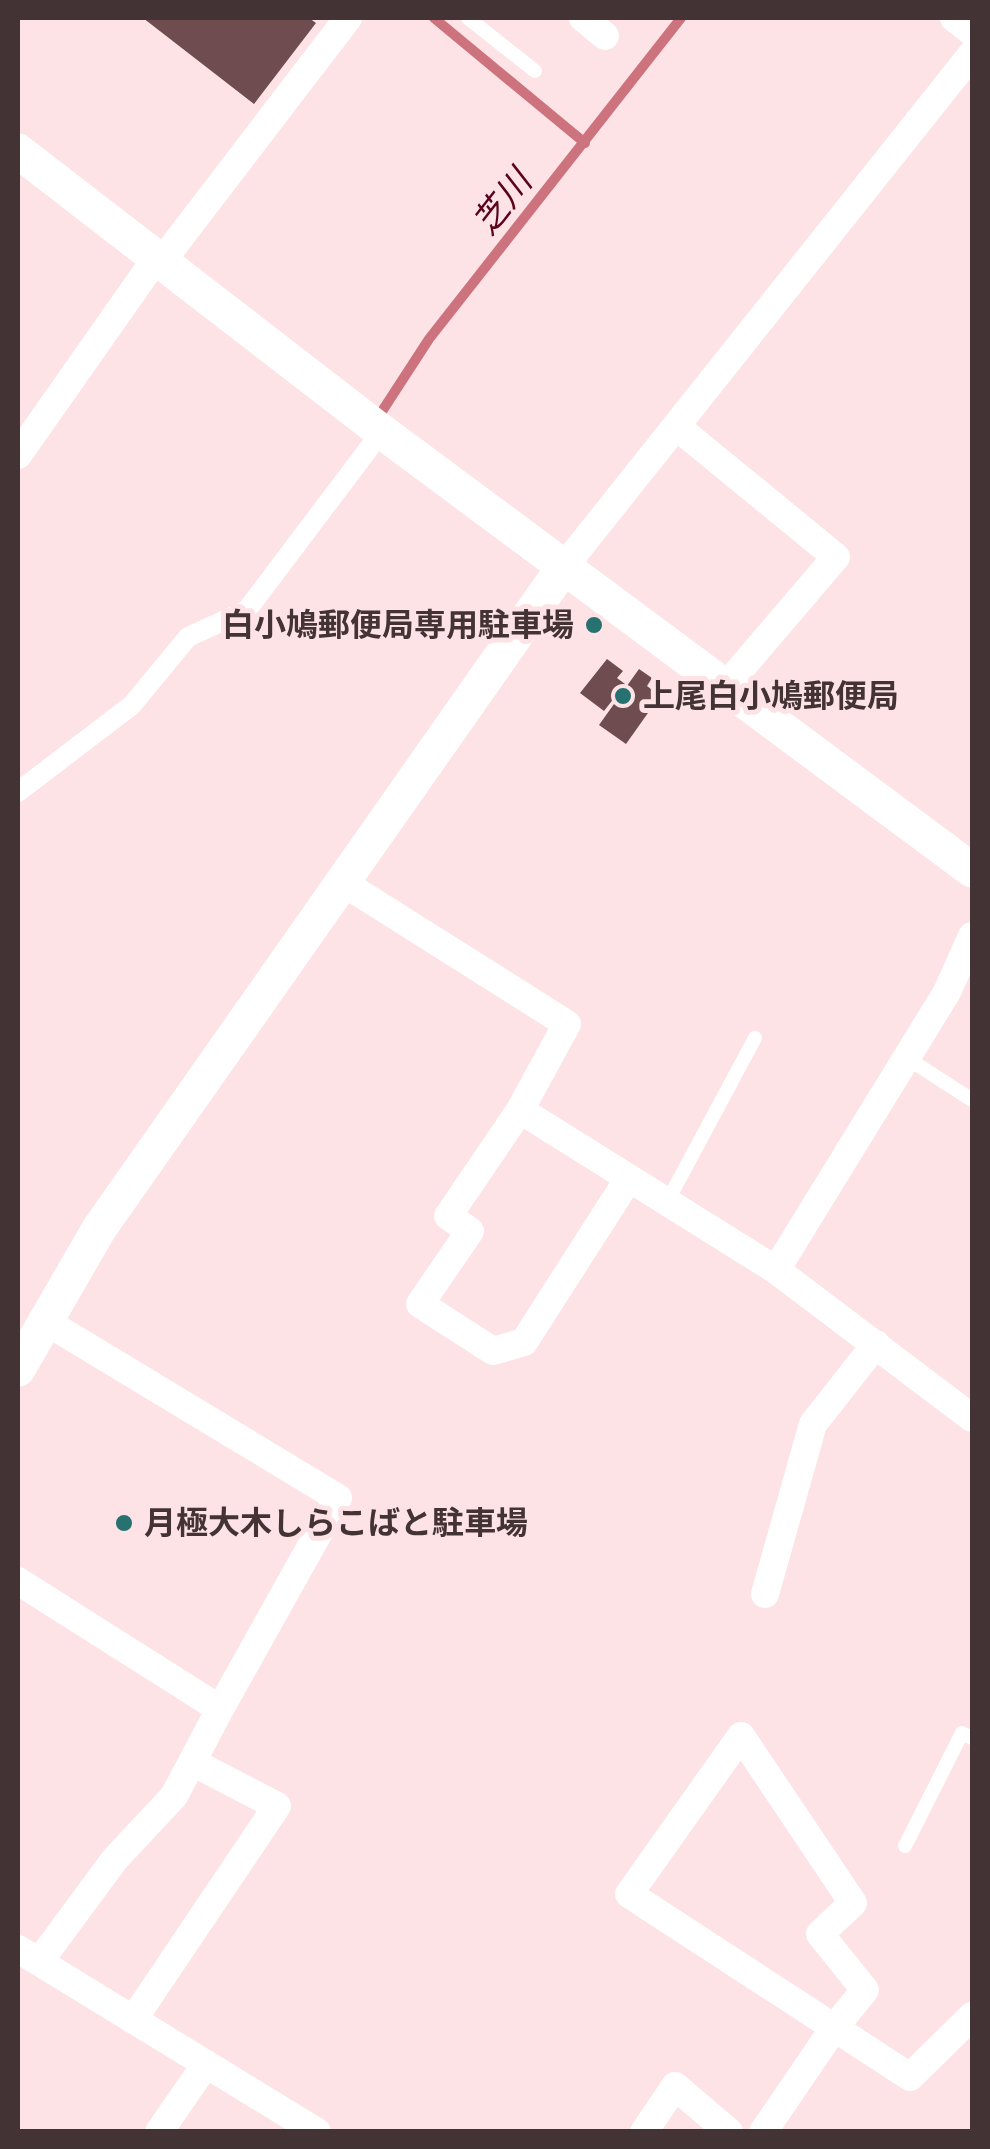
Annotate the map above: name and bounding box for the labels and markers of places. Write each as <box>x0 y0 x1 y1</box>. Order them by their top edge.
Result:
place label: 白小鳩郵便局専用駐車場 <box>222 606 574 644</box>
marker: 白小鳩郵便局専用駐車場 <box>583 614 605 636</box>
place label: 上尾白小鳩郵便局 <box>643 677 899 715</box>
marker: 上尾白小鳩郵便局 <box>612 685 634 707</box>
place label: 月極大木しらこばと駐車場 <box>144 1504 528 1542</box>
marker: 月極大木しらこばと駐車場 <box>113 1512 135 1534</box>

